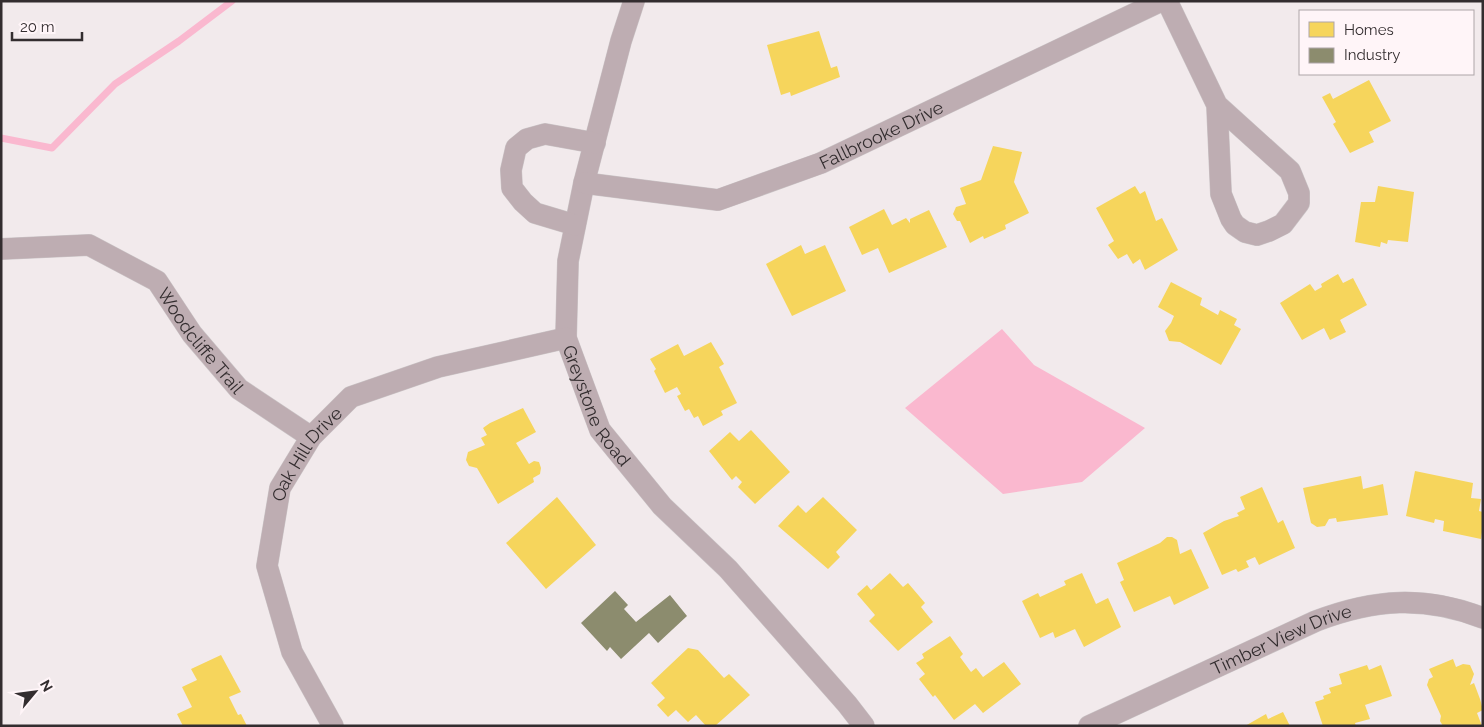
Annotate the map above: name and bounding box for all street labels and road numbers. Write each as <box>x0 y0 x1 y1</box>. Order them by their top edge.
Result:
street label: Fallbrooke Drive <box>816 96 947 173</box>
street label: Woodcliffe Trail <box>154 283 248 398</box>
street label: Greystone Road <box>559 342 635 470</box>
street label: Oak Hill Drive <box>268 402 346 503</box>
street label: Timber View Drive <box>1207 600 1354 679</box>

